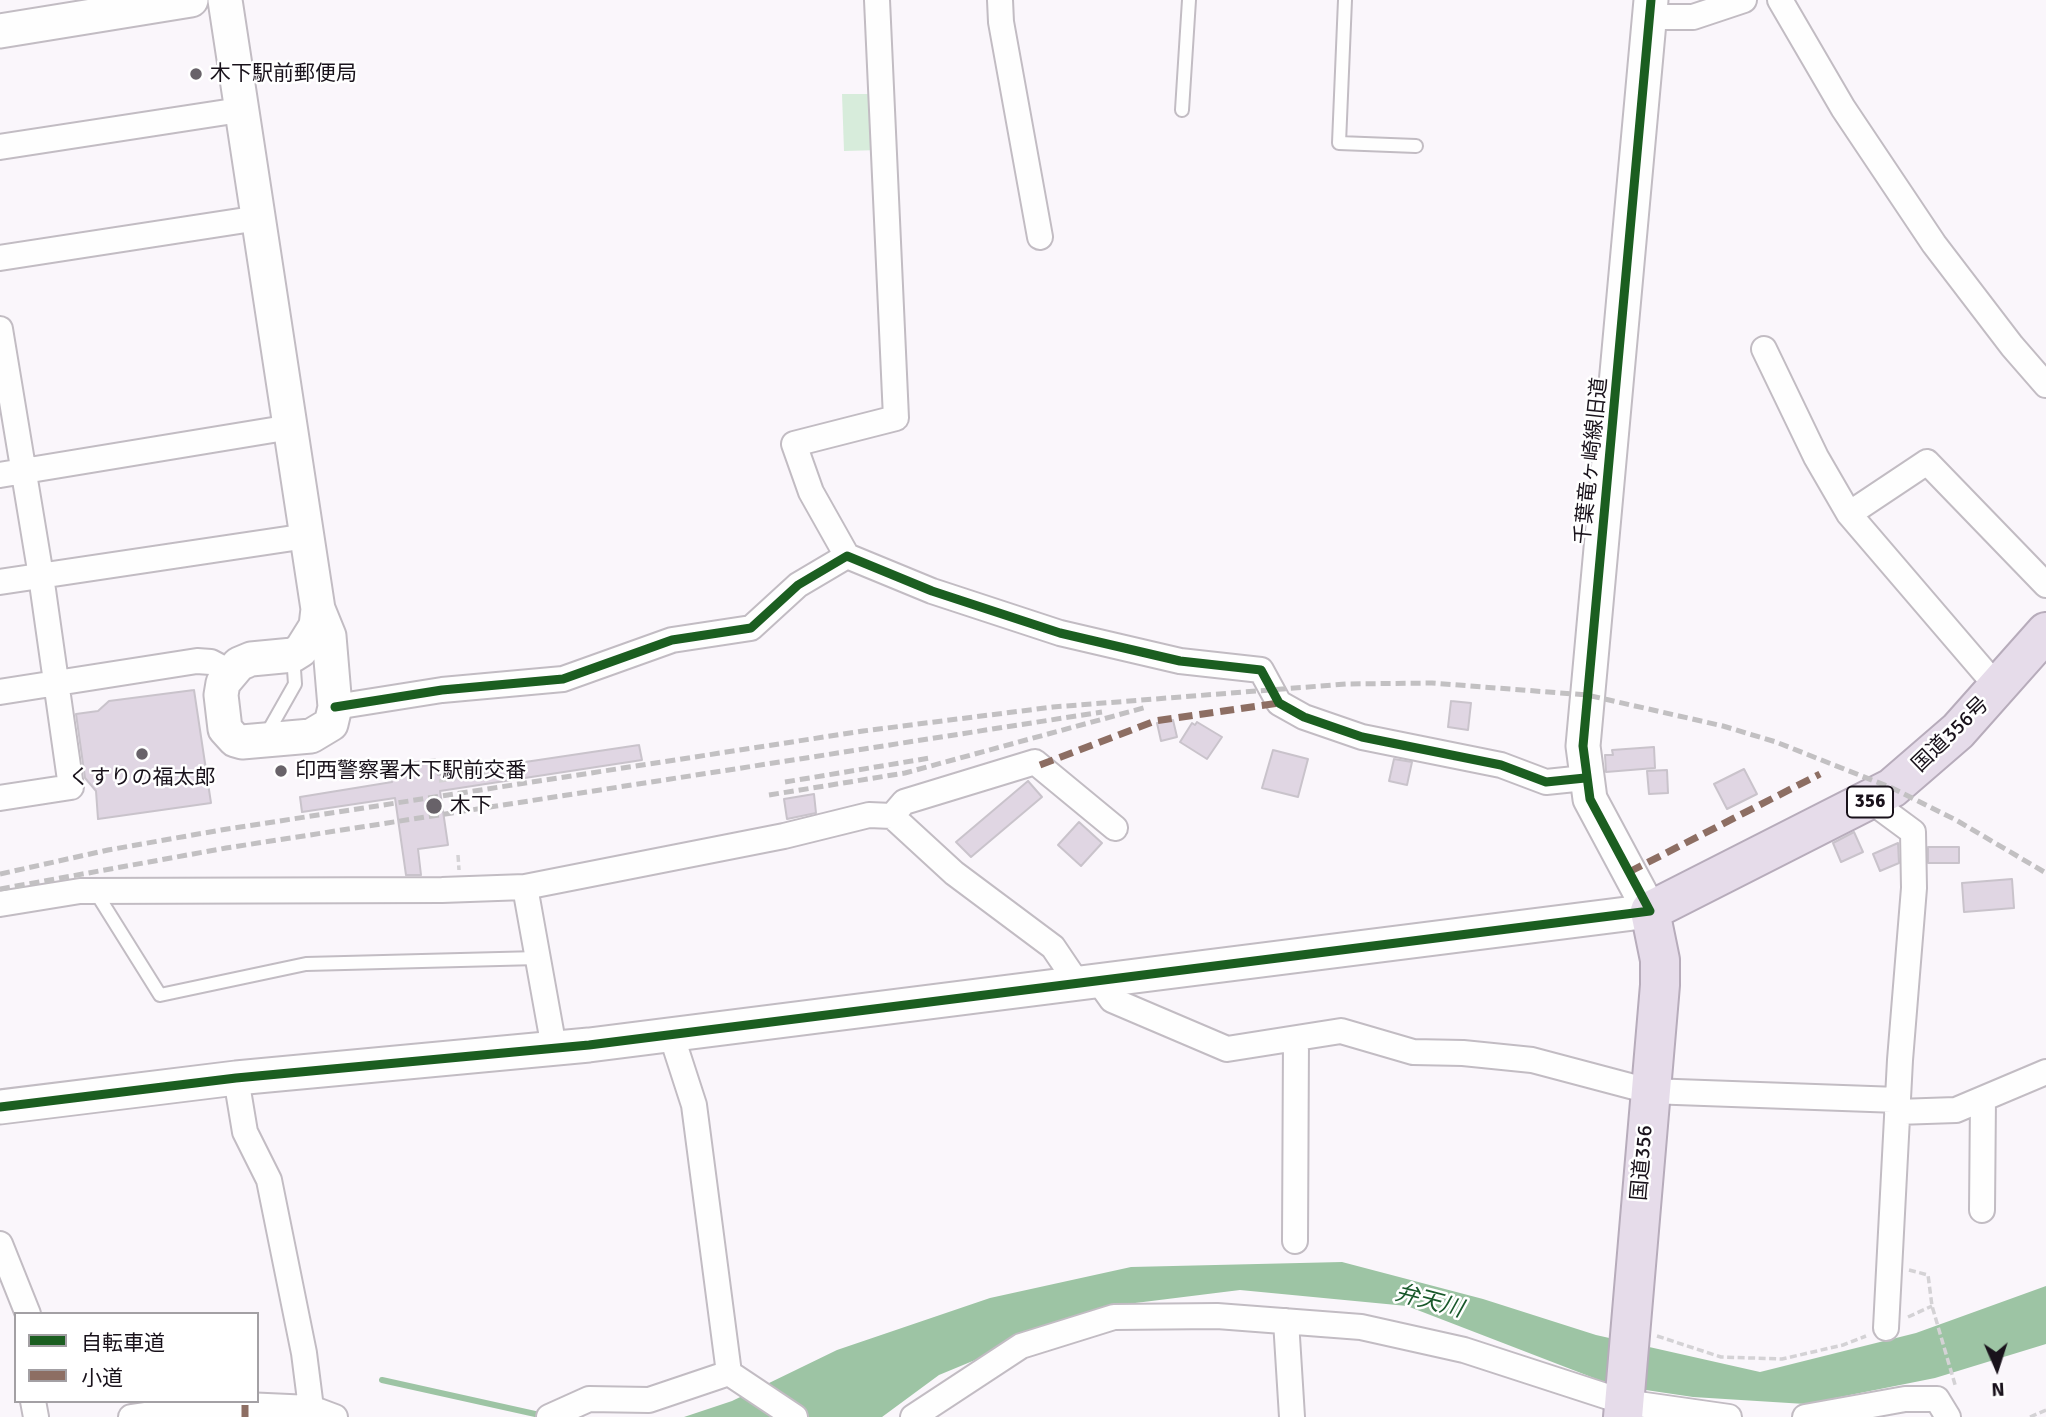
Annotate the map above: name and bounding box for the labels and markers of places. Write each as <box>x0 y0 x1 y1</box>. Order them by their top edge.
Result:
place label: 木下駅前郵便局 <box>210 61 357 87</box>
marker: 木下駅前郵便局 <box>188 66 204 82</box>
marker: くすりの福太郎 <box>134 746 150 762</box>
place label: 印西警察署木下駅前交番 <box>295 758 526 784</box>
marker: 印西警察署木下駅前交番 <box>273 763 289 779</box>
place label: くすりの福太郎 <box>69 765 215 791</box>
place label: 木下 <box>450 793 492 819</box>
marker: 木下 <box>424 796 444 816</box>

